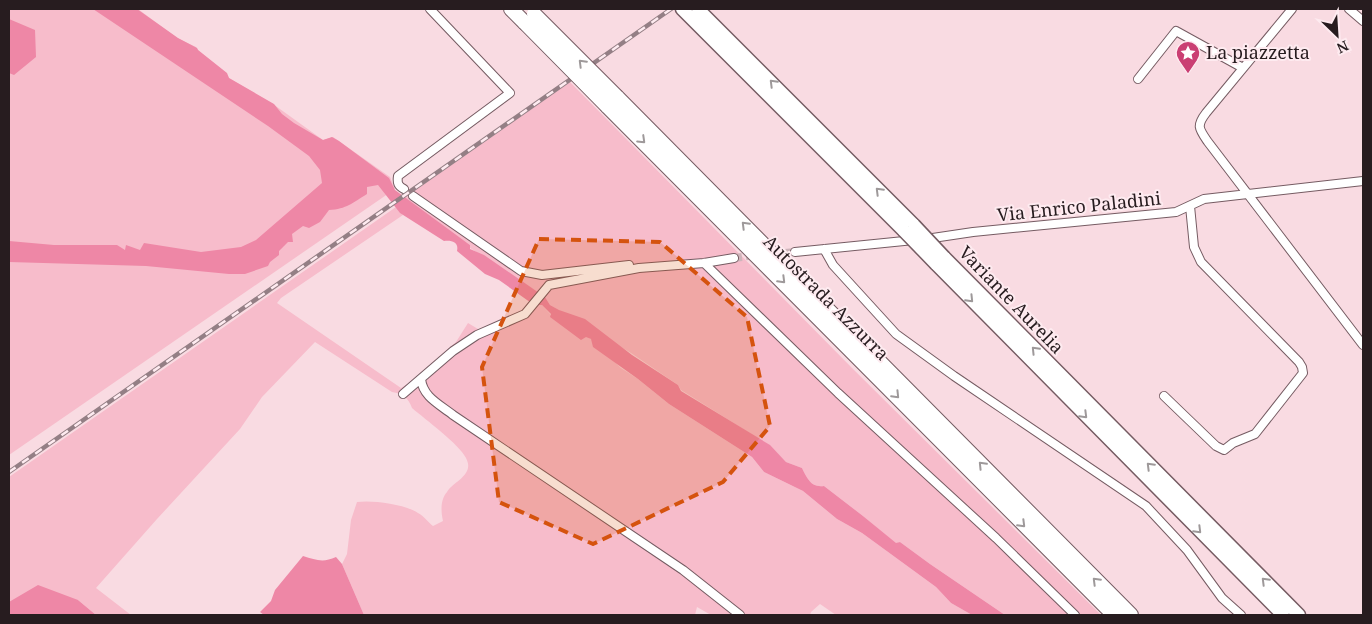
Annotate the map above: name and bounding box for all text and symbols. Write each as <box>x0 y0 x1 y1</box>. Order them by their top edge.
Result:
north arrow <box>1312 10 1362 60</box>
text: N <box>1334 36 1352 58</box>
place icon: La piazzetta <box>1175 40 1201 74</box>
place label: La piazzetta <box>1206 40 1310 64</box>
one-way arrow <box>579 60 588 69</box>
one-way arrow <box>770 80 779 89</box>
one-way arrow <box>636 134 645 143</box>
street label: Via Enrico Paladini <box>996 185 1162 227</box>
one-way arrow <box>876 187 885 196</box>
one-way arrow <box>742 222 751 231</box>
street label: Autostrada Azzurra <box>759 229 895 365</box>
street label: Variante Aurelia <box>954 240 1069 358</box>
one-way arrow <box>776 274 785 283</box>
one-way arrow <box>964 293 973 302</box>
one-way arrow <box>1032 347 1041 356</box>
one-way arrow <box>890 390 899 399</box>
one-way arrow <box>1078 409 1087 418</box>
one-way arrow <box>979 462 988 471</box>
one-way arrow <box>1147 462 1156 471</box>
one-way arrow <box>1016 518 1025 527</box>
one-way arrow <box>1192 524 1201 533</box>
one-way arrow <box>1093 578 1102 587</box>
one-way arrow <box>1261 578 1270 587</box>

